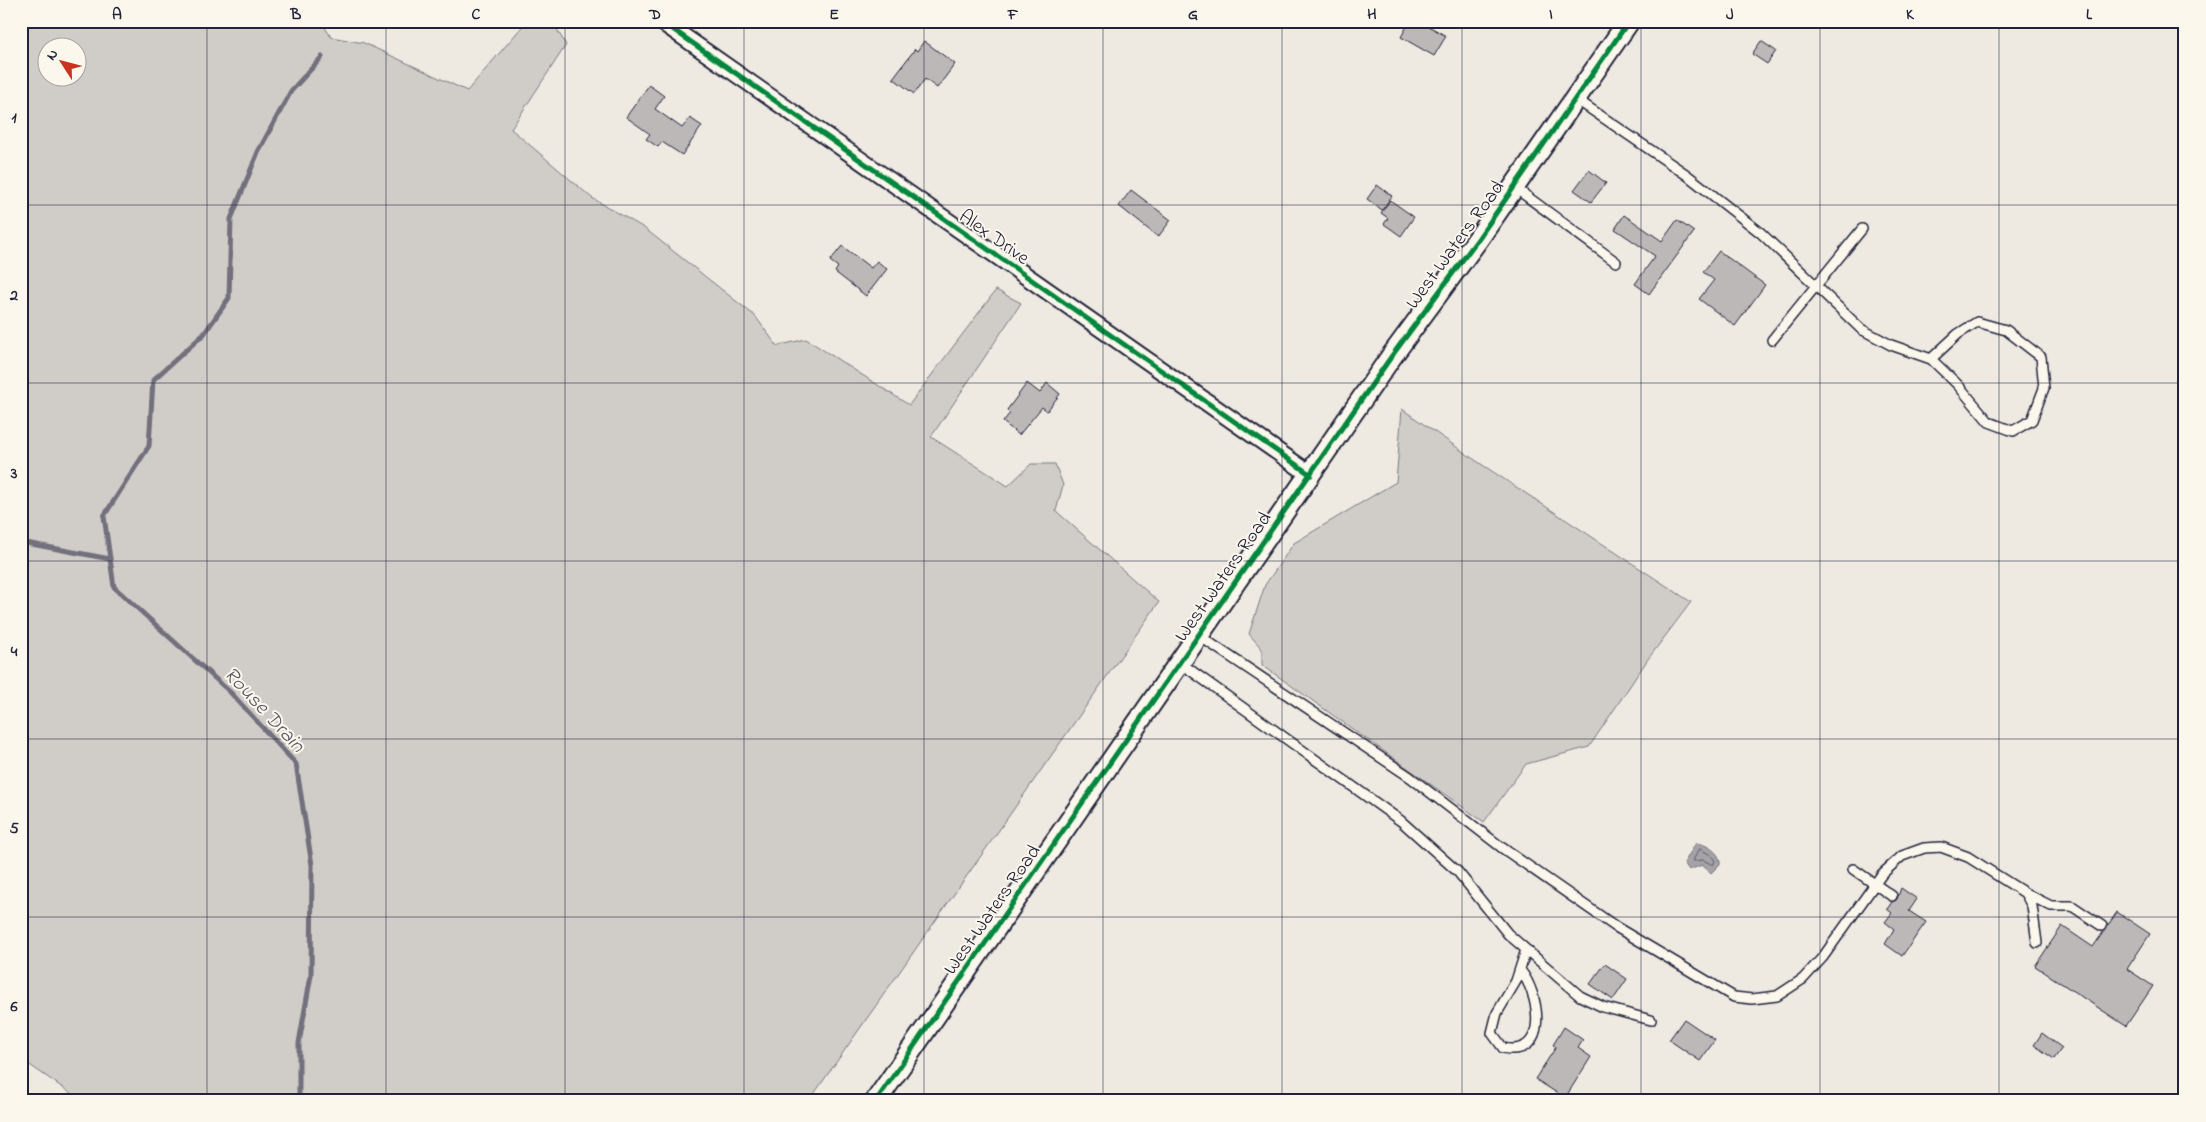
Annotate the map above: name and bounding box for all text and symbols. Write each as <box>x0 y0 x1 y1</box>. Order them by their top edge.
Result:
text: A <box>112 3 122 27</box>
text: B <box>290 3 302 27</box>
text: C <box>472 3 481 27</box>
text: D <box>648 3 661 27</box>
text: E <box>829 3 839 27</box>
text: F <box>1007 3 1019 27</box>
text: G <box>1188 3 1198 27</box>
text: H <box>1367 3 1377 27</box>
text: I <box>1549 3 1553 27</box>
text: J <box>1726 3 1734 27</box>
text: K <box>1906 3 1915 27</box>
text: L <box>2086 3 2093 27</box>
north arrow <box>38 38 88 88</box>
text: N <box>41 45 64 65</box>
text: 1 <box>11 106 17 130</box>
street label: West Waters Road <box>1399 175 1513 316</box>
street label: Alex Drive <box>952 203 1035 273</box>
text: 2 <box>9 284 18 308</box>
text: 3 <box>10 462 18 486</box>
street label: West Waters Road <box>1168 506 1280 649</box>
text: 4 <box>10 640 18 664</box>
water label: Rouse Drain <box>216 661 312 760</box>
text: 5 <box>9 817 19 841</box>
street label: West Waters Road <box>937 839 1049 982</box>
text: 6 <box>9 995 18 1019</box>

